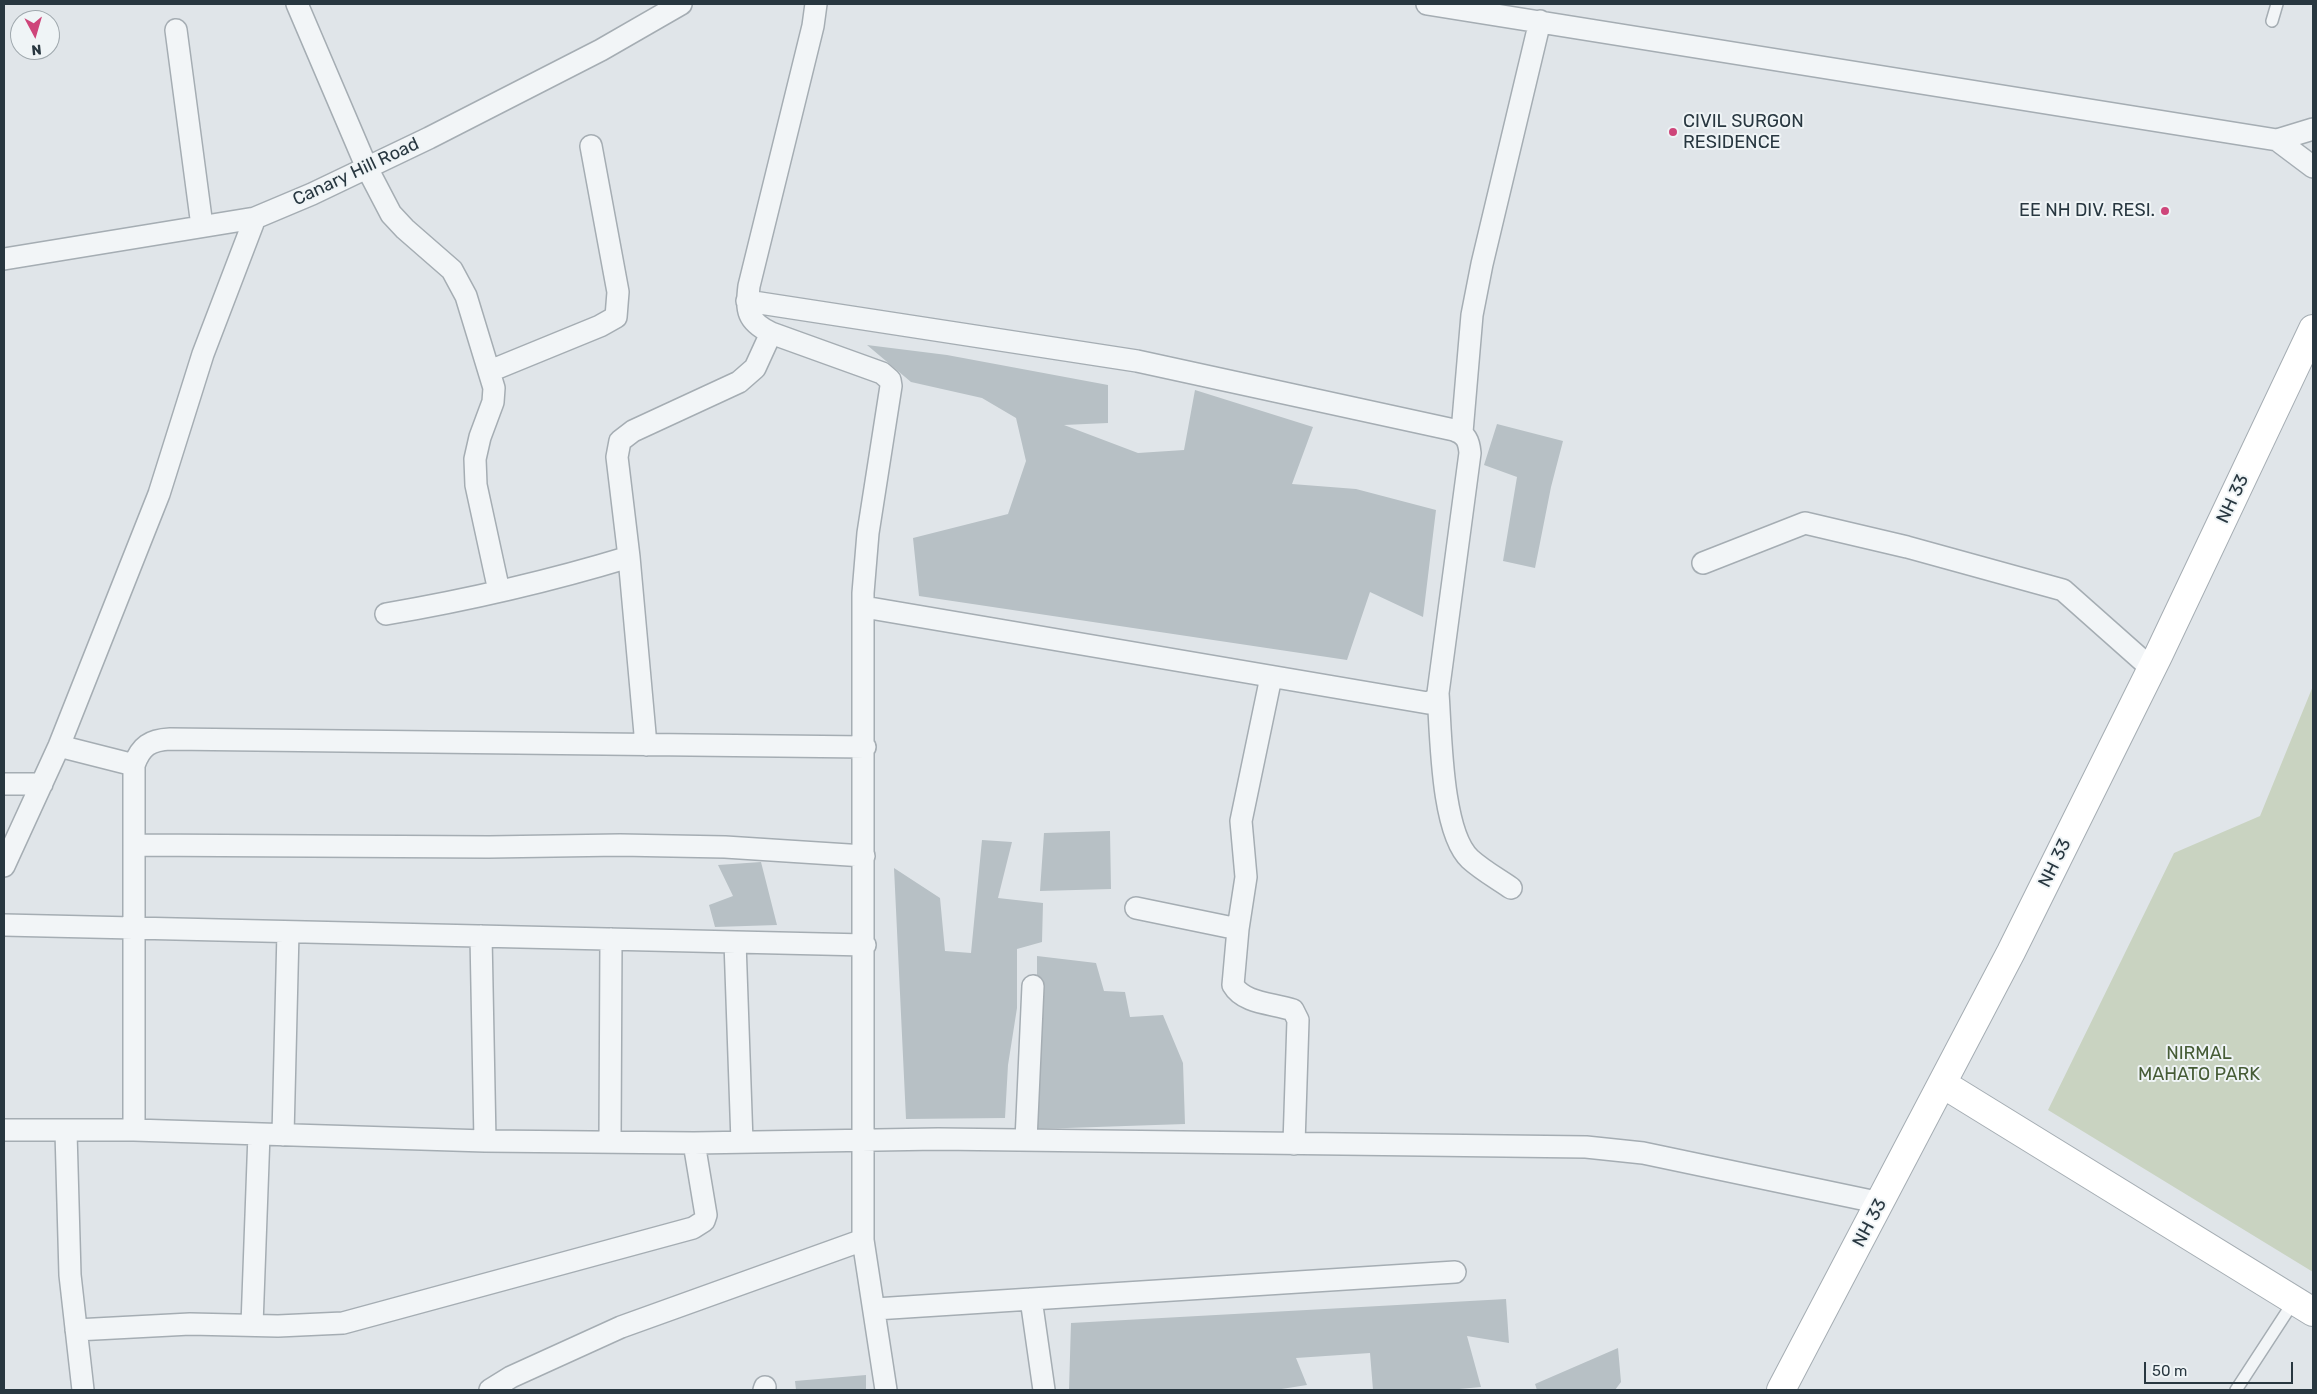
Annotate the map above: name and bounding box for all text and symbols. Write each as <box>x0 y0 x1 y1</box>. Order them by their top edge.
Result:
north arrow <box>10 10 60 60</box>
text: N <box>31 40 42 58</box>
place label: CIVIL SURGON RESIDENCE <box>1683 111 1804 154</box>
marker: CIVIL SURGON RESIDENCE <box>1667 126 1679 138</box>
street label: Canary Hill Road <box>289 133 423 211</box>
place label: EE NH DIV. RESI. <box>2019 200 2155 222</box>
marker: EE NH DIV. RESI. <box>2159 205 2171 217</box>
street label: NH 33 <box>2212 471 2254 527</box>
street label: NH 33 <box>2034 835 2076 891</box>
park label: NIRMAL MAHATO PARK <box>2138 1043 2260 1086</box>
street label: NH 33 <box>1848 1195 1892 1251</box>
scale bar <box>2147 1352 2296 1384</box>
text: 50 m <box>2152 1362 2187 1380</box>

